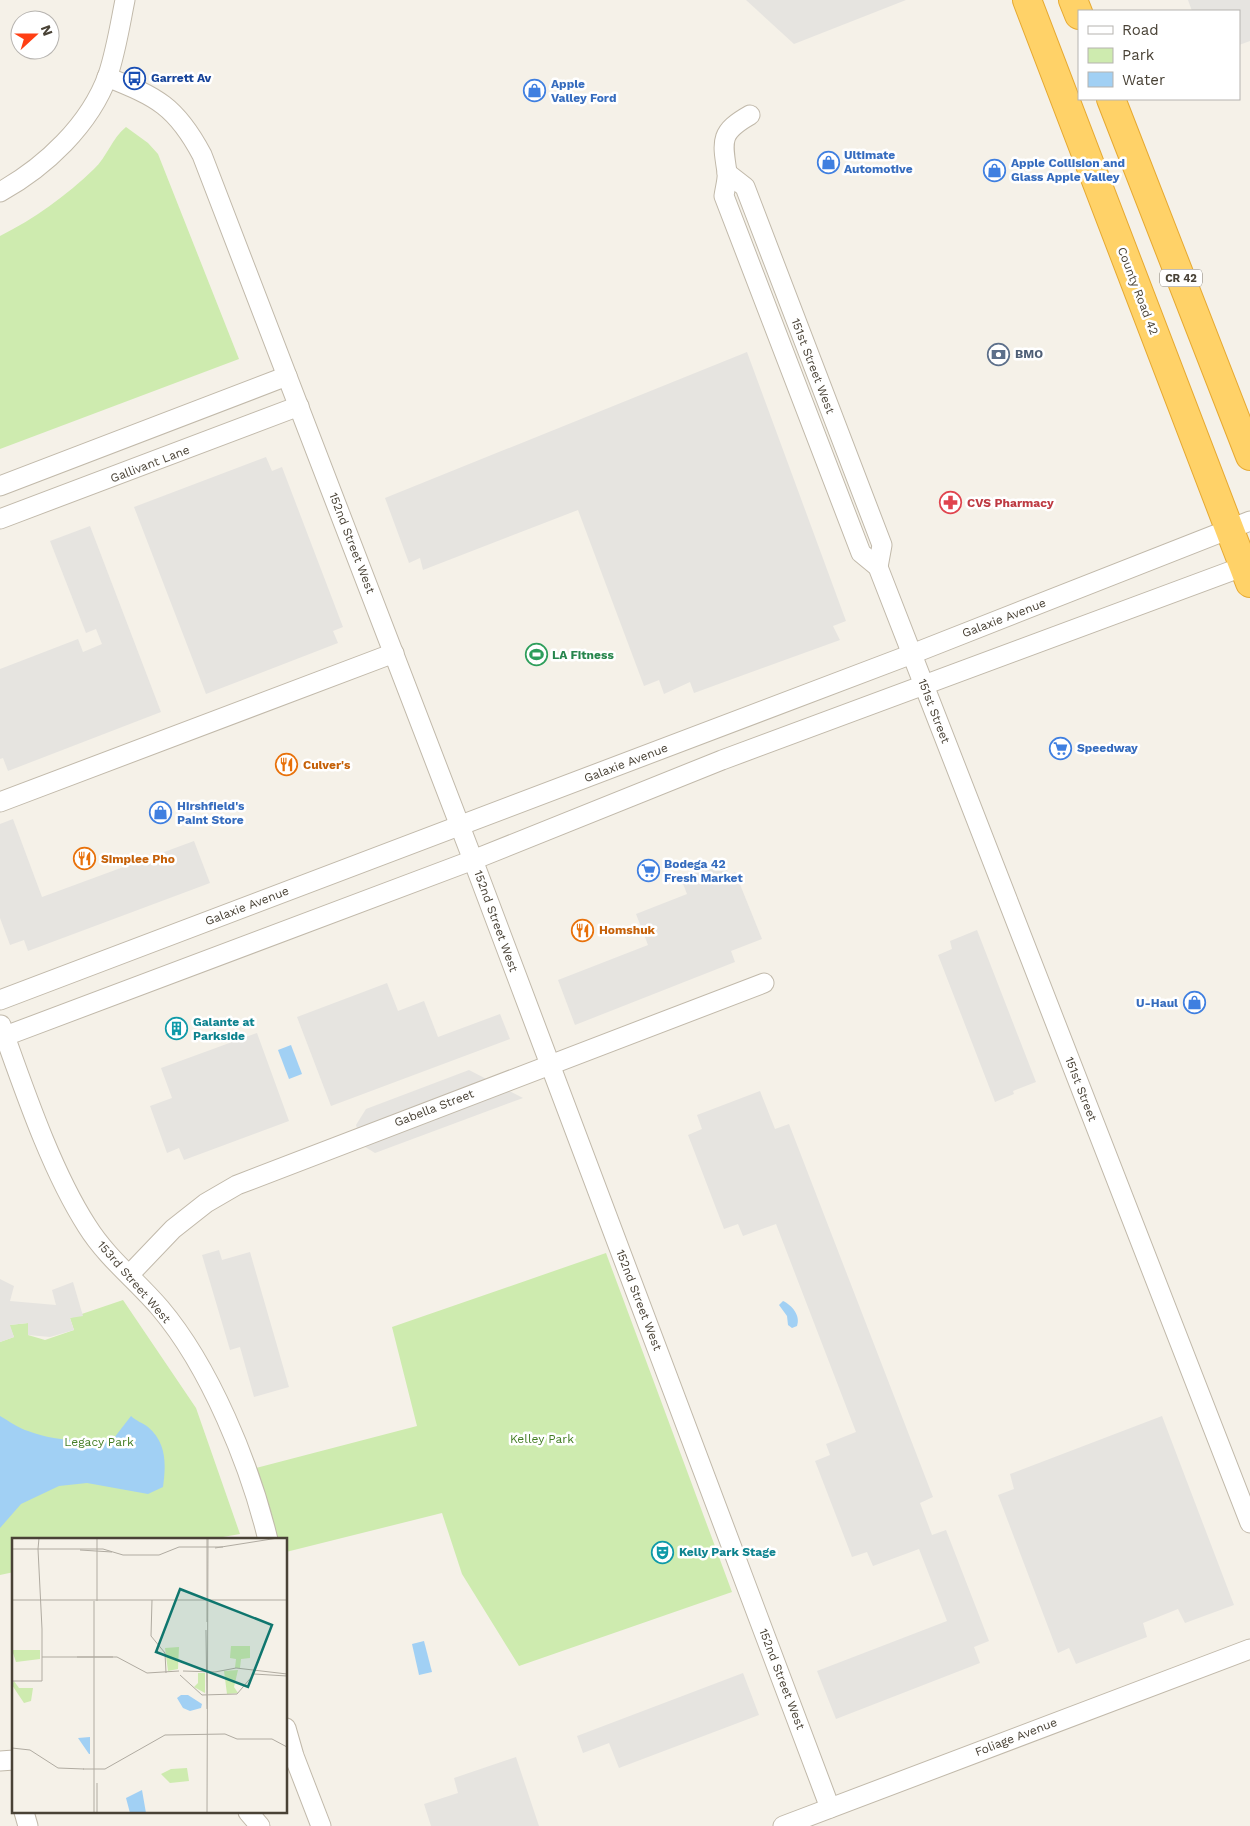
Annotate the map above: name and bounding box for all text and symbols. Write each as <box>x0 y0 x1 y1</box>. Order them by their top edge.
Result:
north arrow <box>10 10 60 60</box>
legend <box>1078 10 1240 100</box>
text: Road <box>1122 21 1159 39</box>
text: N <box>38 23 56 38</box>
text: Park <box>1122 46 1155 64</box>
bus stop icon: Garrett Av <box>123 66 147 90</box>
place label: Garrett Av <box>151 71 211 85</box>
text: Water <box>1122 71 1165 89</box>
place label: Apple Valley Ford <box>551 77 616 105</box>
shop icon: Apple Valley Ford <box>523 79 547 103</box>
place label: Ultimate Automotive <box>844 148 913 176</box>
shop icon: Ultimate Automotive <box>816 150 840 174</box>
place label: Apple Collision and Glass Apple Valley <box>1011 156 1125 184</box>
shop icon: Apple Collision and Glass Apple Valley <box>983 158 1007 182</box>
street label: County Road 42 <box>1115 245 1161 337</box>
road number: CR 42 <box>1160 270 1202 286</box>
street label: 151st Street West <box>788 316 838 416</box>
bank icon: BMO <box>987 342 1011 366</box>
place label: BMO <box>1015 347 1043 361</box>
street label: Gallivant Lane <box>108 442 192 486</box>
street label: 152nd Street West <box>326 491 378 595</box>
pharmacy icon: CVS Pharmacy <box>939 491 963 515</box>
place label: CVS Pharmacy <box>967 496 1054 510</box>
street label: Galaxie Avenue <box>960 596 1048 640</box>
sports icon: LA Fitness <box>524 643 548 667</box>
place label: LA Fitness <box>552 648 614 662</box>
street label: 151st Street <box>915 677 953 745</box>
supermarket icon: Speedway <box>1049 736 1073 760</box>
street label: Galaxie Avenue <box>582 741 670 785</box>
place label: Speedway <box>1077 741 1138 755</box>
restaurant icon: Culver's <box>275 753 299 777</box>
place label: Culver's <box>303 758 351 772</box>
place label: Hirshfield's Paint Store <box>177 799 245 827</box>
shop icon: Hirshfield's Paint Store <box>149 801 173 825</box>
restaurant icon: Simplee Pho <box>73 847 97 871</box>
place label: Simplee Pho <box>101 852 175 866</box>
place label: Bodega 42 Fresh Market <box>664 857 743 885</box>
supermarket icon: Bodega 42 Fresh Market <box>636 859 660 883</box>
street label: 152nd Street West <box>471 868 521 974</box>
street label: Galaxie Avenue <box>203 884 291 928</box>
restaurant icon: Homshuk <box>571 918 595 942</box>
place label: Homshuk <box>599 923 656 937</box>
shop icon: U-Haul <box>1182 991 1206 1015</box>
place label: U-Haul <box>1136 996 1178 1010</box>
place label: Galante at Parkside <box>193 1015 255 1043</box>
building icon: Galante at Parkside <box>165 1017 189 1041</box>
street label: 151st Street <box>1062 1055 1100 1123</box>
street label: Gabella Street <box>392 1086 476 1130</box>
street label: 153rd Street West <box>94 1238 174 1326</box>
street label: 152nd Street West <box>613 1248 665 1352</box>
park label: Kelley Park <box>510 1432 574 1446</box>
park label: Legacy Park <box>64 1435 134 1449</box>
inset map <box>12 1538 288 1814</box>
theatre icon: Kelly Park Stage <box>651 1540 675 1564</box>
place label: Kelly Park Stage <box>679 1545 776 1559</box>
street label: 152nd Street West <box>756 1627 808 1731</box>
street label: Foliage Avenue <box>973 1715 1059 1759</box>

